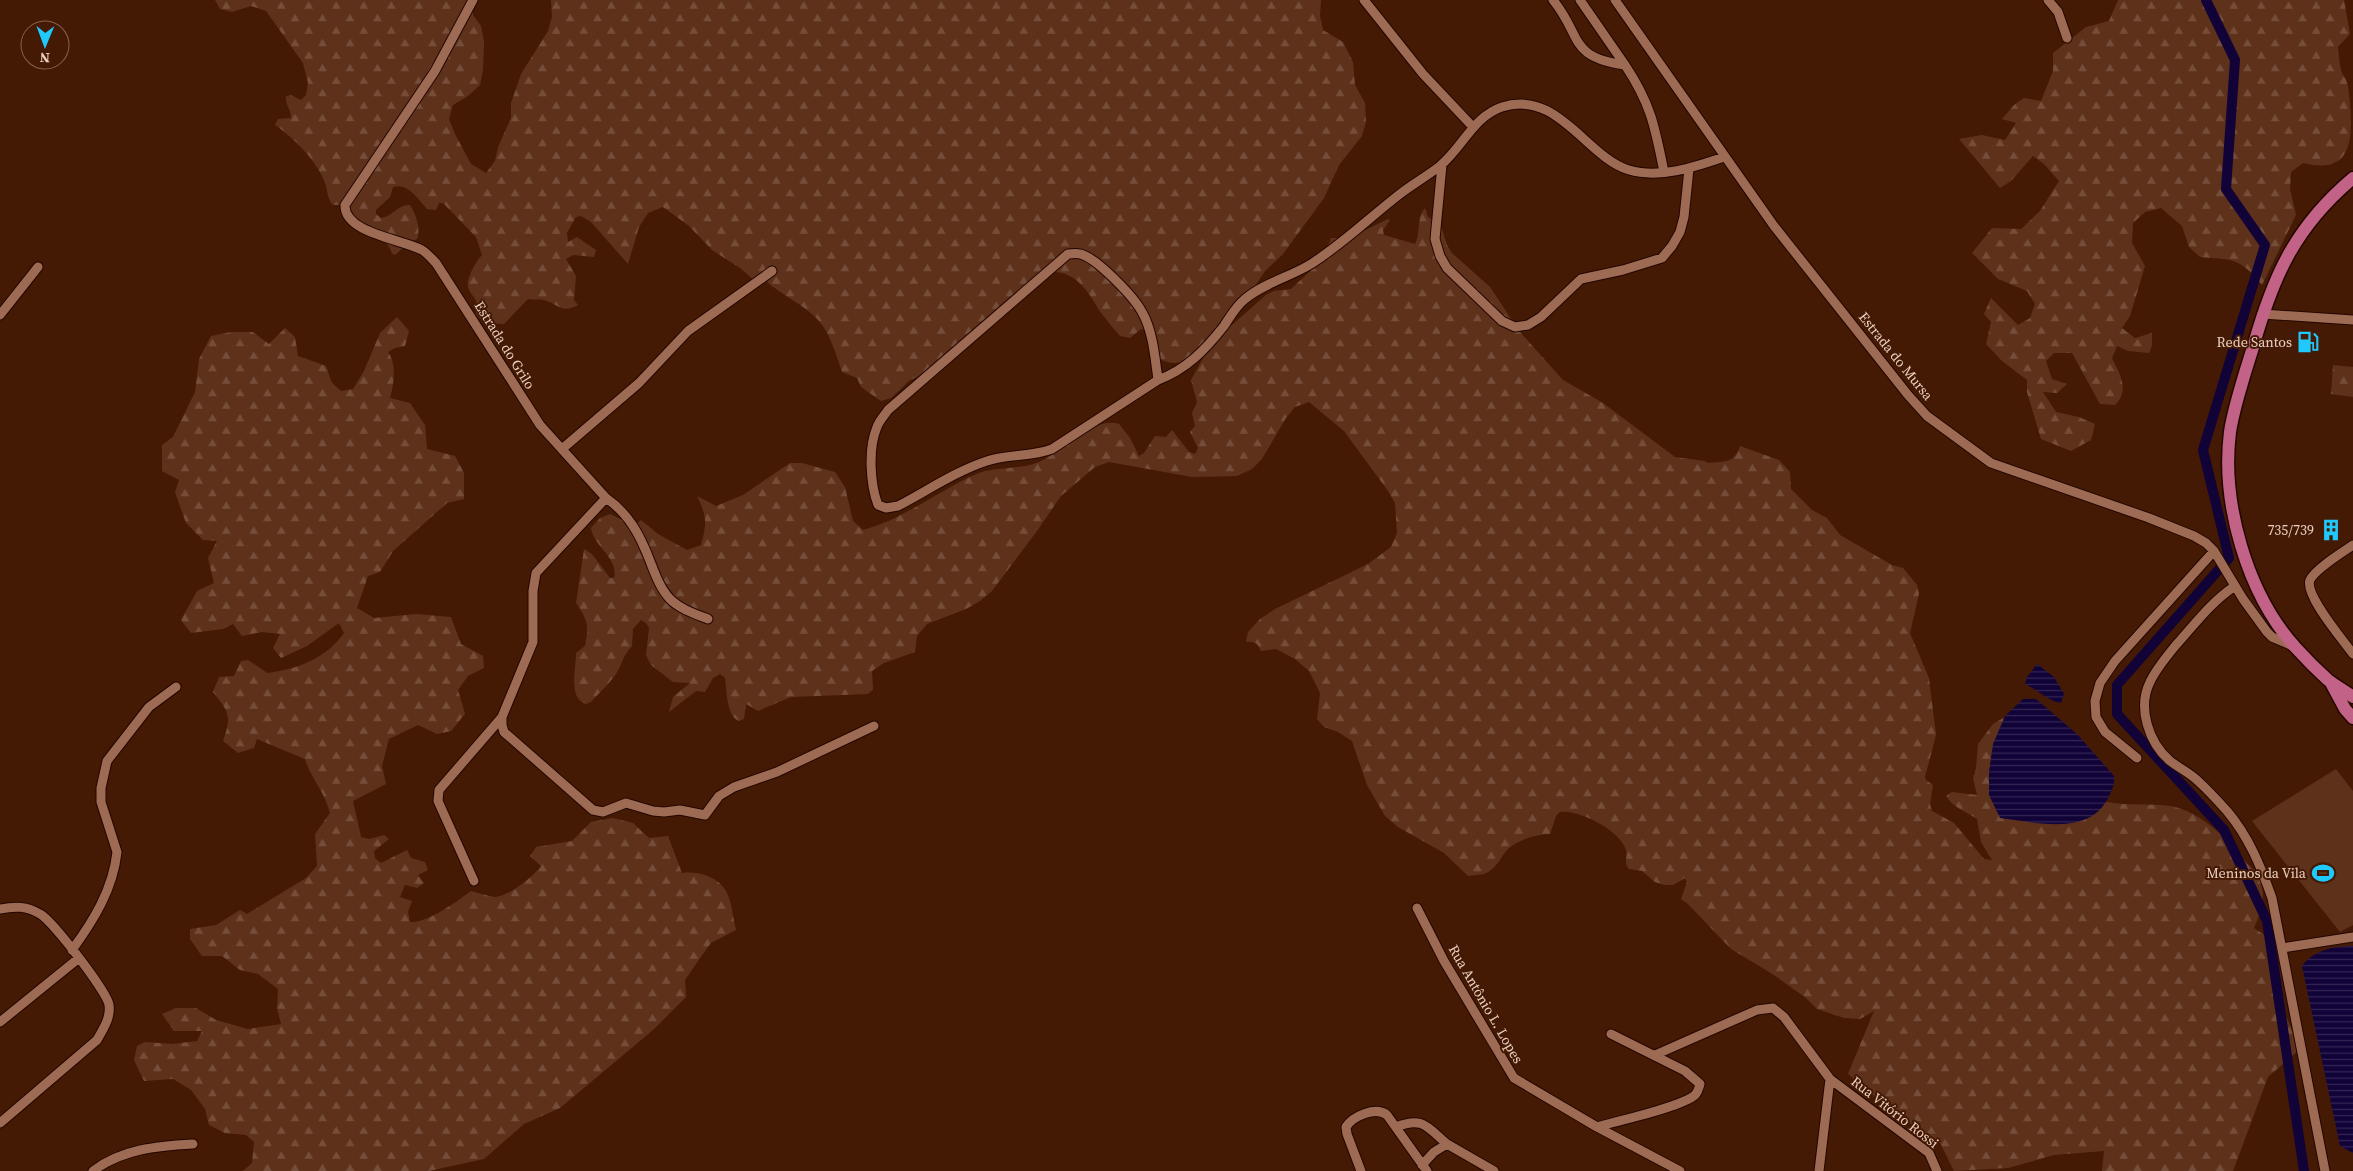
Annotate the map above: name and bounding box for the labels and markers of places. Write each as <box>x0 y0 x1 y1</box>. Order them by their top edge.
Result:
fuel station icon: Rede Santos <box>2295 329 2321 355</box>
place label: Rede Santos <box>2217 332 2292 352</box>
building icon: 735/739 <box>2318 517 2344 543</box>
place label: 735/739 <box>2267 520 2314 540</box>
sports icon: Meninos da Vila <box>2310 860 2336 886</box>
place label: Meninos da Vila <box>2206 863 2307 883</box>

